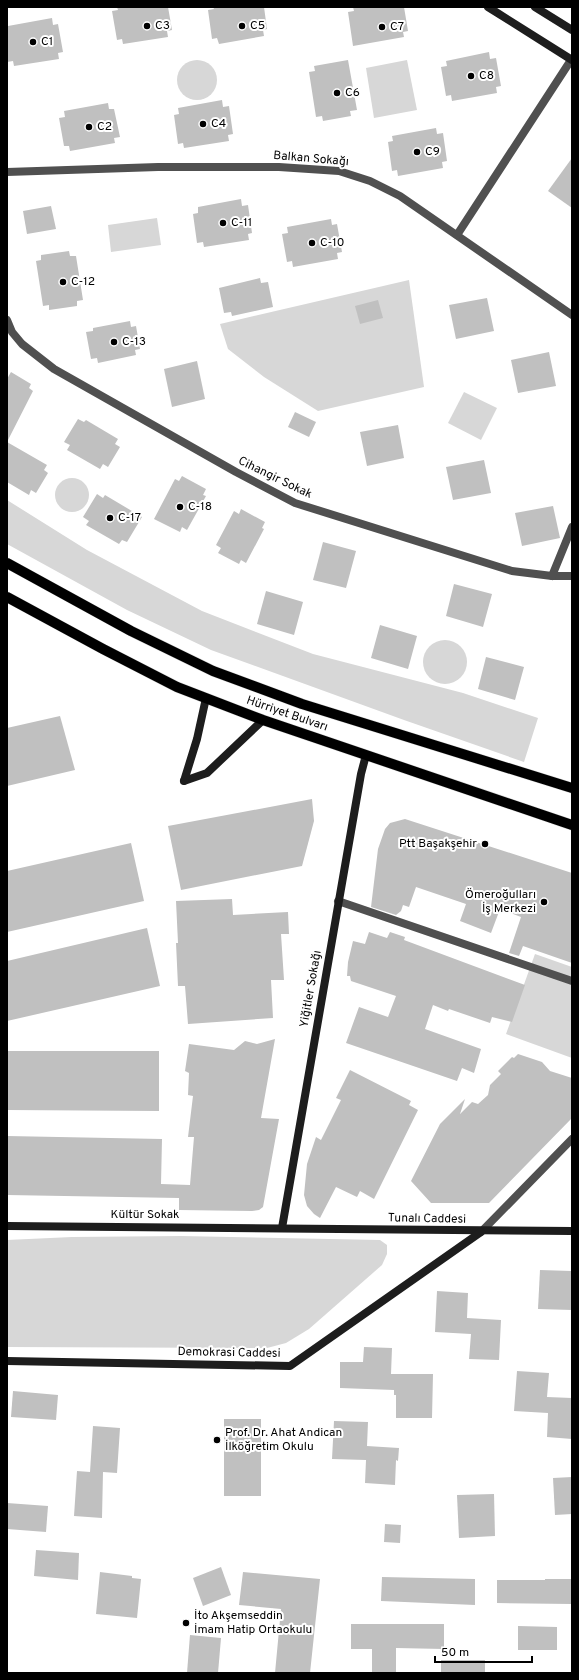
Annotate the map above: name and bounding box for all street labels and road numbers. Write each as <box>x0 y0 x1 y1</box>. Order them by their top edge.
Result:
street label: Balkan Sokağı <box>273 148 349 170</box>
street label: Cihangir Sokak <box>235 453 315 503</box>
street label: Hürriyet Bulvarı <box>244 693 330 735</box>
street label: Yiğitler Sokağı <box>296 949 326 1029</box>
street label: Kültür Sokak <box>111 1207 179 1223</box>
street label: Tunalı Caddesi <box>388 1210 466 1228</box>
street label: Demokrasi Caddesi <box>177 1344 281 1362</box>

